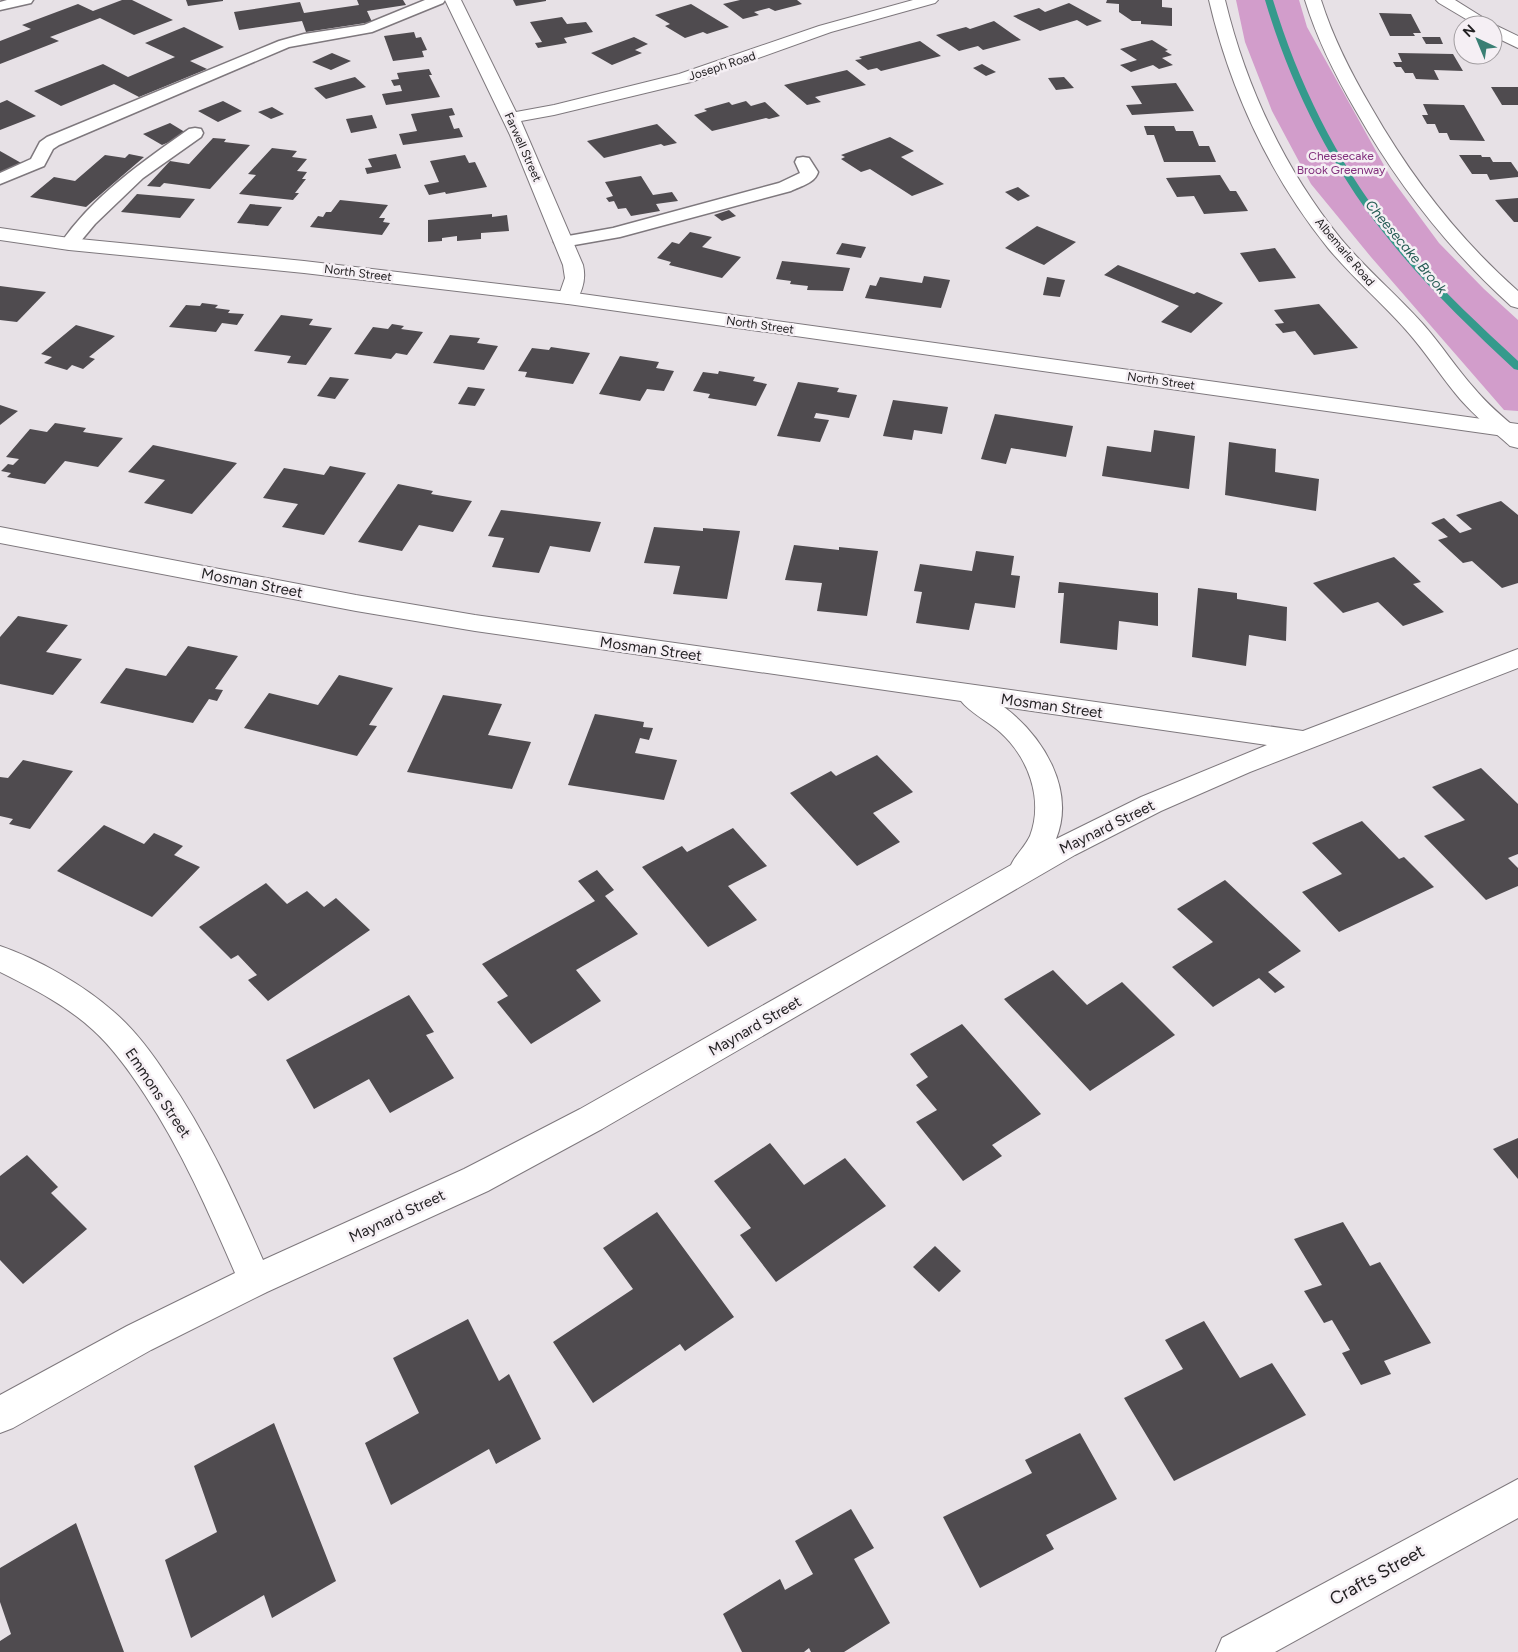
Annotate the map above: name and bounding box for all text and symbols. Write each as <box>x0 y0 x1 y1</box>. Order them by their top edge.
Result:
north arrow <box>1453 15 1503 65</box>
text: N <box>1460 21 1479 41</box>
street label: Joseph Road <box>687 49 757 83</box>
street label: Farwell Street <box>501 110 545 184</box>
park label: Cheesecake Brook Greenway <box>1297 149 1386 177</box>
water label: Cheesecake Brook <box>1362 197 1451 298</box>
street label: Albemarle Road <box>1312 215 1378 289</box>
street label: North Street <box>323 262 393 284</box>
street label: North Street <box>725 313 795 337</box>
street label: North Street <box>1126 369 1196 393</box>
street label: Mosman Street <box>200 564 305 602</box>
street label: Mosman Street <box>599 633 704 665</box>
street label: Mosman Street <box>1000 690 1105 722</box>
street label: Maynard Street <box>1056 796 1158 858</box>
street label: Maynard Street <box>706 992 805 1060</box>
street label: Emmons Street <box>121 1045 195 1141</box>
street label: Maynard Street <box>346 1186 448 1246</box>
street label: Crafts Street <box>1326 1540 1428 1610</box>

